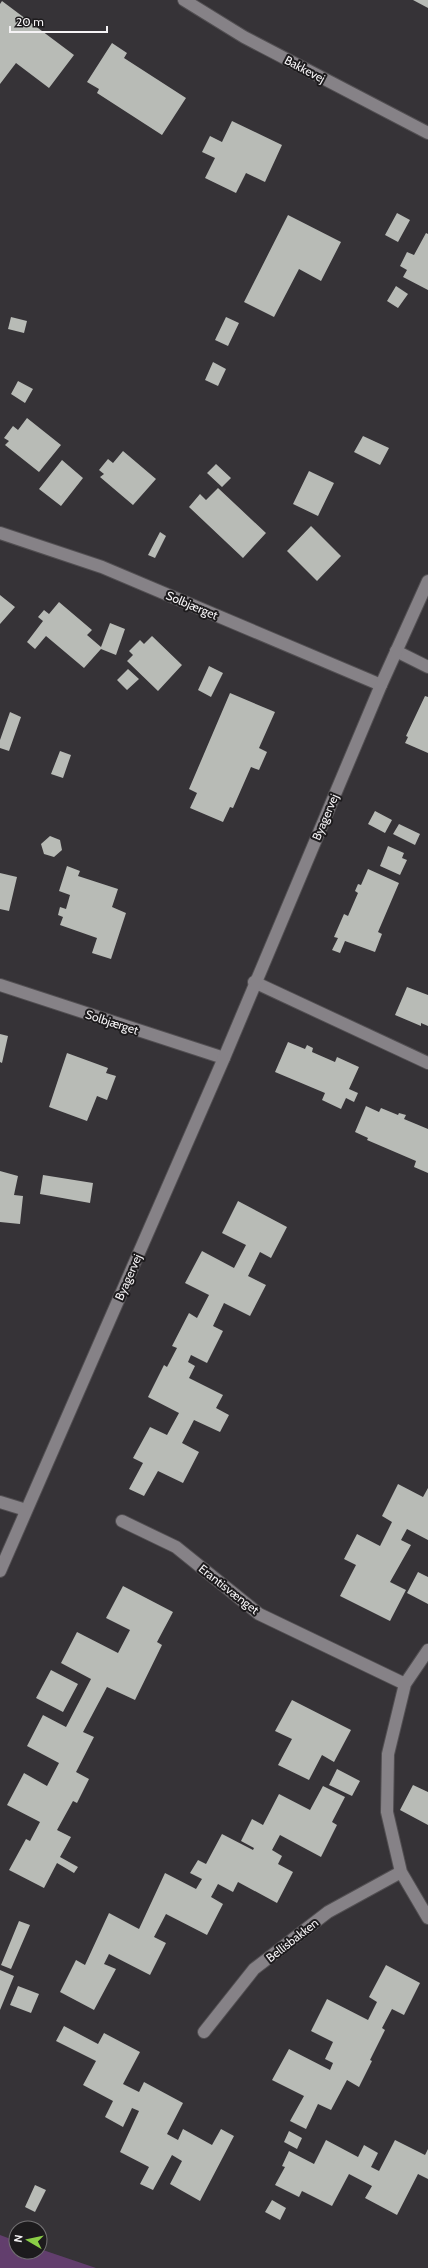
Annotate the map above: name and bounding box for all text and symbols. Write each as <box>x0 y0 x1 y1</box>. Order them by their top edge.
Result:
scale bar <box>10 8 107 34</box>
text: 20 m <box>16 14 44 29</box>
street label: Bakkevej <box>282 52 328 86</box>
street label: Solbjærget <box>164 587 220 623</box>
street label: Byagervej <box>309 791 341 843</box>
street label: Solbjærget <box>84 1006 140 1038</box>
street label: Byagervej <box>111 1252 145 1302</box>
street label: Erantisvænget <box>196 1561 262 1617</box>
street label: Bellisbakken <box>263 1915 321 1965</box>
north arrow <box>8 2220 48 2260</box>
text: N <box>11 2233 26 2243</box>

